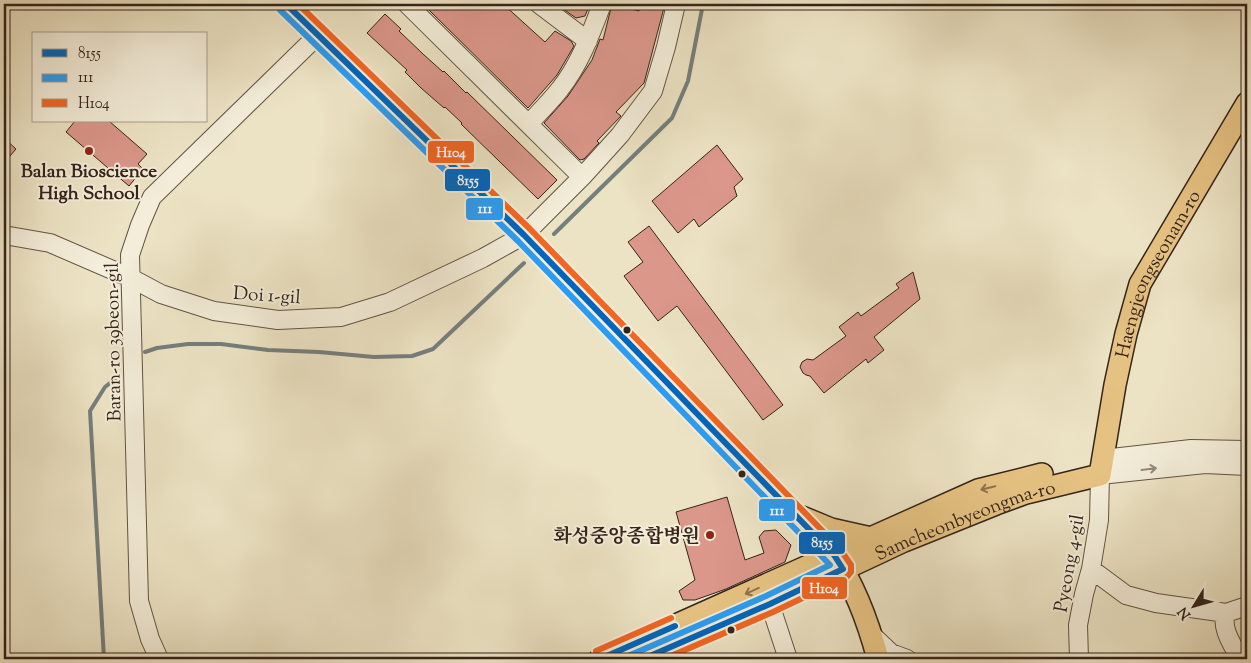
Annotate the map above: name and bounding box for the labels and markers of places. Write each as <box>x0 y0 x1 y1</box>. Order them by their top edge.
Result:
marker: Balan Bioscience High School <box>83 145 95 157</box>
place label: Balan Bioscience High School <box>21 159 157 208</box>
unlabelled marker <box>622 325 632 335</box>
unlabelled marker <box>737 469 747 479</box>
place label: 화성중앙종합병원 <box>553 524 700 551</box>
marker: 화성중앙종합병원 <box>704 529 716 541</box>
unlabelled marker <box>726 625 736 635</box>

